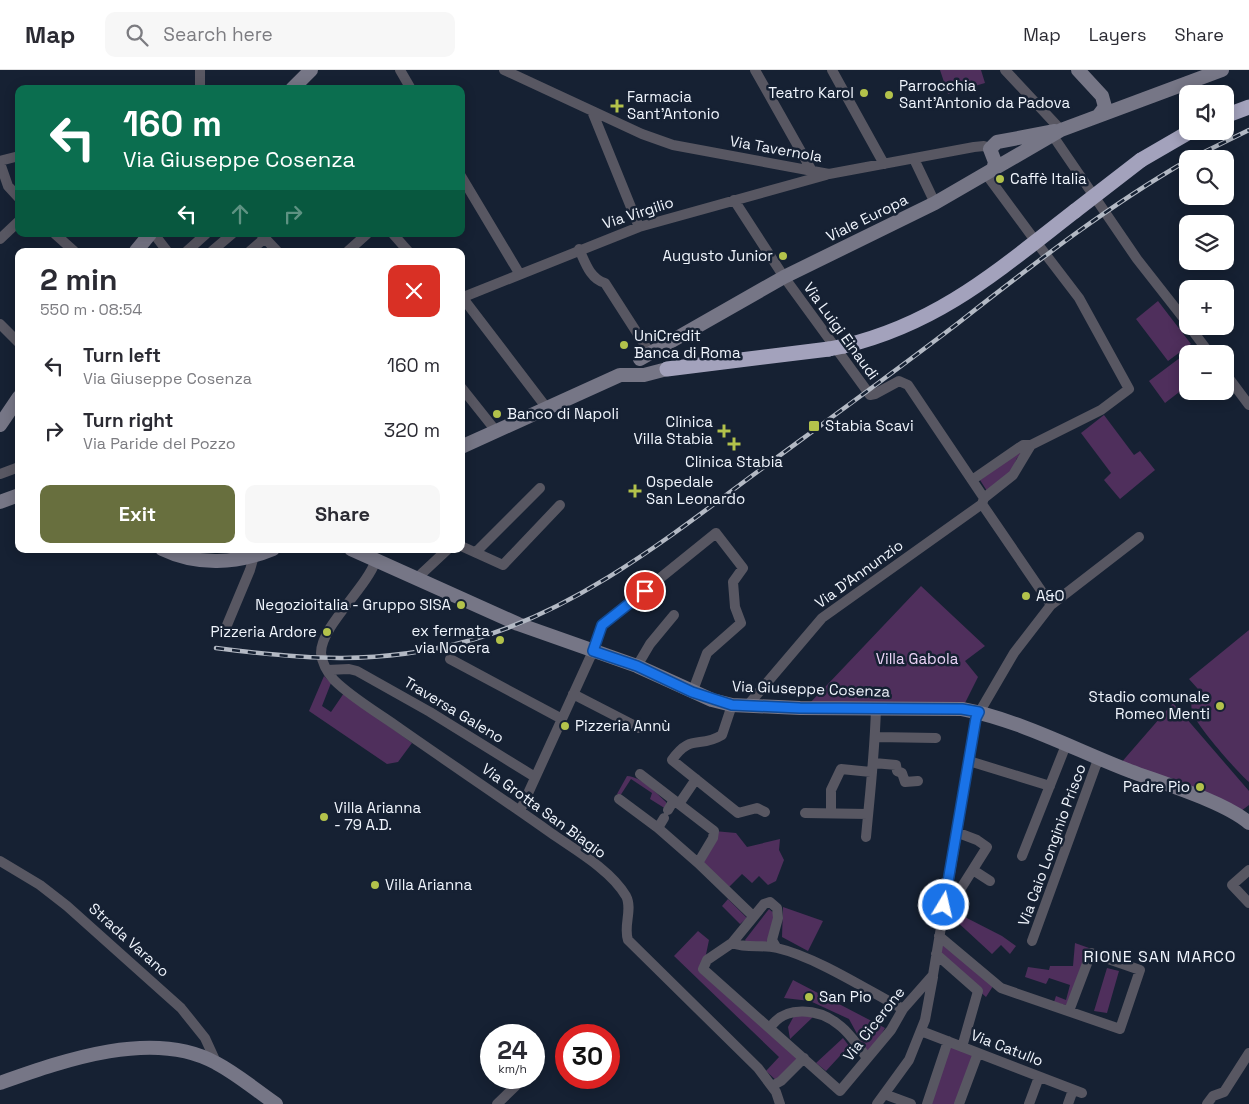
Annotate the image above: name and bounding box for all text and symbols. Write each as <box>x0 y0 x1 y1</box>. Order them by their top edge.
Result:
search box <box>105 12 455 57</box>
text: Map <box>25 19 75 50</box>
icon: search <box>123 21 151 49</box>
text: Search here <box>163 22 273 47</box>
text: Map <box>1023 23 1061 46</box>
text: Layers <box>1089 23 1146 46</box>
text: Share <box>1174 23 1224 46</box>
place label: Parrocchia Sant'Antonio da Padova <box>899 76 1070 112</box>
place label: Teatro Karol <box>768 83 854 102</box>
map controls <box>1179 85 1234 400</box>
button: sound <box>1179 85 1234 140</box>
place label: Farmacia Sant'Antonio <box>627 87 720 123</box>
marker: Teatro Karol <box>858 87 870 99</box>
marker: Parrocchia Sant'Antonio da Padova <box>883 89 895 101</box>
marker: Farmacia Sant'Antonio <box>611 100 623 112</box>
text: 160 m <box>123 102 222 146</box>
icon: left <box>40 105 105 170</box>
street label: Via Tavernola <box>728 131 824 166</box>
text: Via Giuseppe Cosenza <box>123 145 355 173</box>
button: search <box>1179 150 1234 205</box>
place label: Caffè Italia <box>1010 169 1087 188</box>
marker: Caffè Italia <box>994 173 1006 185</box>
street label: Viale Europa <box>823 189 911 246</box>
street label: Via Virgilio <box>600 192 676 233</box>
icon: left <box>173 200 201 228</box>
icon: ahead <box>226 200 254 228</box>
icon: right <box>279 200 307 228</box>
button: layers <box>1179 215 1234 270</box>
place label: Augusto Junior <box>663 246 773 265</box>
marker: Augusto Junior <box>777 250 789 262</box>
text: 2 min <box>40 260 118 299</box>
button: close <box>388 265 440 317</box>
street label: Via Luigi Einaudi <box>800 278 883 383</box>
button: + <box>1179 280 1234 335</box>
text: 550 m · 08:54 <box>40 299 142 320</box>
place label: UniCredit Banca di Roma <box>634 326 741 362</box>
marker: UniCredit Banca di Roma <box>618 339 630 351</box>
text: Turn left <box>83 343 161 368</box>
button: − <box>1179 345 1234 400</box>
icon: left <box>40 352 68 380</box>
text: 160 m <box>387 353 440 378</box>
text: Via Giuseppe Cosenza <box>83 368 252 389</box>
place label: Banco di Napoli <box>507 404 619 423</box>
text: Turn right <box>83 408 173 433</box>
marker: Banco di Napoli <box>491 408 503 420</box>
place label: Clinica Villa Stabia <box>634 412 713 448</box>
place label: Stabia Scavi <box>825 416 914 435</box>
icon: right <box>40 417 68 445</box>
text: 320 m <box>384 418 440 443</box>
marker: Stabia Scavi <box>807 419 821 433</box>
marker: Clinica Villa Stabia <box>717 424 731 438</box>
text: Via Paride del Pozzo <box>83 433 236 454</box>
marker: Clinica Stabia <box>727 437 741 451</box>
place label: Clinica Stabia <box>685 452 783 471</box>
place label: Ospedale San Leonardo <box>646 472 745 508</box>
marker: Ospedale San Leonardo <box>628 484 642 498</box>
button: Exit <box>40 485 235 543</box>
button: Share <box>245 485 440 543</box>
street label: Via D'Annunzio <box>811 535 907 612</box>
pin <box>624 570 666 612</box>
icon: arrive <box>631 577 659 605</box>
place label: A&O <box>1036 586 1065 605</box>
marker: A&O <box>1020 590 1032 602</box>
place label: Negozioitalia - Gruppo SISA <box>255 595 452 614</box>
marker: Negozioitalia - Gruppo SISA <box>455 599 467 611</box>
place label: ex fermata via Nocera <box>412 621 490 657</box>
place label: Pizzeria Ardore <box>210 622 317 641</box>
marker: Pizzeria Ardore <box>321 626 333 638</box>
marker: ex fermata via Nocera <box>494 634 506 646</box>
park label: Villa Gabola <box>876 649 959 668</box>
street label: Traversa Galeno <box>401 672 508 747</box>
street label: Via Giuseppe Cosenza <box>732 676 891 701</box>
place label: Stadio comunale Romeo Menti <box>1088 687 1210 723</box>
marker: Stadio comunale Romeo Menti <box>1214 700 1226 712</box>
place label: Pizzeria Annù <box>575 716 670 735</box>
marker: Pizzeria Annù <box>559 720 571 732</box>
street label: Via Grotta San Biagio <box>478 759 610 862</box>
street label: Via Caio Longinio Prisco <box>1013 761 1090 928</box>
place label: Padre Pio <box>1123 777 1190 796</box>
marker: Padre Pio <box>1194 781 1206 793</box>
place label: Villa Arianna - 79 A.D. <box>334 798 421 834</box>
marker: Villa Arianna - 79 A.D. <box>318 811 330 823</box>
place label: Villa Arianna <box>385 875 472 894</box>
position arrow <box>917 878 969 930</box>
marker: Villa Arianna <box>369 879 381 891</box>
street label: Strada Varano <box>85 899 173 981</box>
district label: RIONE SAN MARCO <box>1083 946 1237 967</box>
street label: Via Cicerone <box>839 983 909 1065</box>
place label: San Pio <box>819 987 872 1006</box>
marker: San Pio <box>803 991 815 1003</box>
speed limit sign: 30 <box>555 1024 620 1089</box>
street label: Via Catullo <box>968 1025 1046 1070</box>
text: 24 <box>497 1034 528 1066</box>
text: km/h <box>498 1061 527 1077</box>

